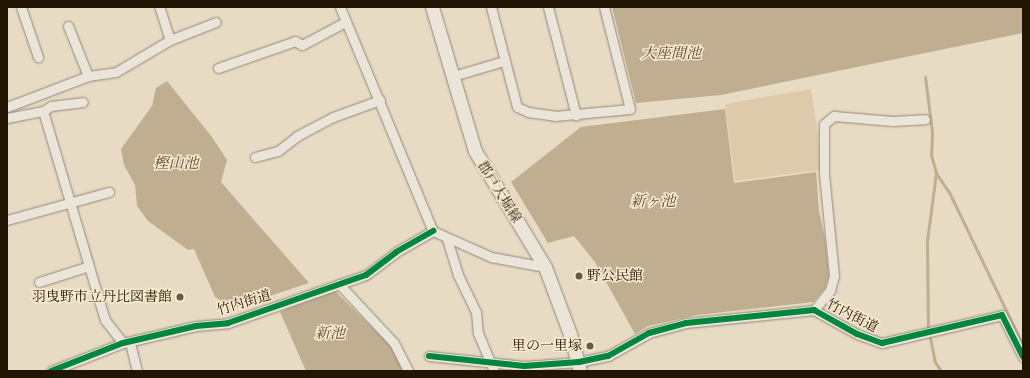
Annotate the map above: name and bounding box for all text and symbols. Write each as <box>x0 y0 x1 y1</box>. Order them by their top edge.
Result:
water label: 大座間池 <box>641 45 701 63</box>
water label: 樫山池 <box>154 155 198 173</box>
street label: 郡戸大堀線 <box>473 158 525 226</box>
water label: 新ヶ池 <box>631 193 675 211</box>
place label: 野公民館 <box>587 268 643 284</box>
marker: 野公民館 <box>574 271 584 281</box>
street label: 竹内街道 <box>215 287 273 319</box>
place label: 羽曳野市立丹比図書館 <box>32 289 172 305</box>
marker: 羽曳野市立丹比図書館 <box>175 292 185 302</box>
street label: 竹内街道 <box>823 296 881 336</box>
water label: 新池 <box>315 325 345 343</box>
place label: 里の一里塚 <box>512 338 582 354</box>
marker: 里の一里塚 <box>585 341 595 351</box>

